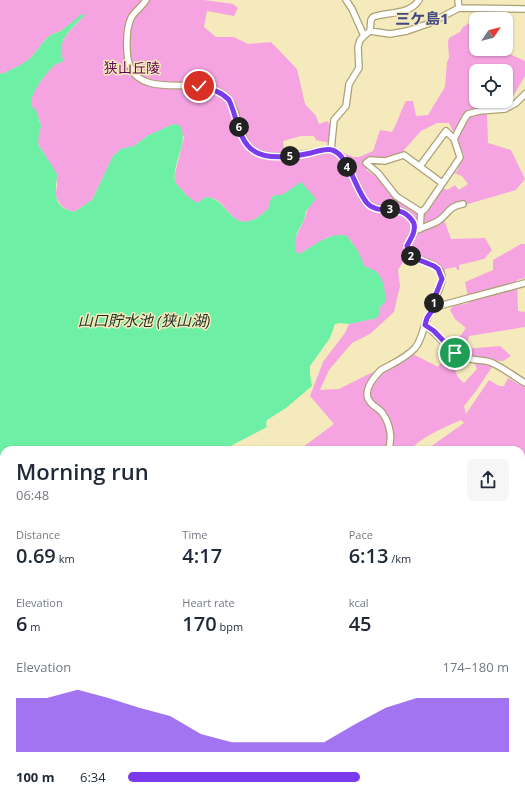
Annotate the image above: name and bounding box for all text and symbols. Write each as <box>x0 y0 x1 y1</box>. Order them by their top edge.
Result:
district label: 三ケ島1 <box>395 8 449 28</box>
north arrow <box>469 12 513 56</box>
map controls <box>469 12 513 108</box>
park label: 狭山丘陵 <box>104 58 160 77</box>
button: locate <box>469 64 513 108</box>
pin <box>182 69 216 103</box>
icon: check <box>188 75 210 97</box>
pin: 6 <box>229 117 249 137</box>
text: 6 <box>236 119 242 134</box>
pin: 5 <box>280 146 300 166</box>
text: 5 <box>287 148 293 163</box>
pin: 4 <box>337 157 357 177</box>
text: 4 <box>344 159 350 174</box>
pin: 3 <box>380 199 400 219</box>
text: 3 <box>387 201 393 216</box>
pin: 2 <box>401 246 421 266</box>
text: 2 <box>408 248 414 263</box>
pin: 1 <box>424 293 444 313</box>
text: 1 <box>431 295 437 310</box>
water label: 山口貯水池 (狭山湖) <box>78 310 210 330</box>
pin <box>438 336 472 370</box>
icon: arrive <box>444 342 466 364</box>
text: Morning run <box>16 456 149 486</box>
button: share <box>467 459 509 501</box>
text: 06:48 <box>16 486 49 504</box>
text: Distance <box>16 527 60 542</box>
text: Time <box>182 527 208 542</box>
text: Pace <box>349 527 373 542</box>
text: 0.69 <box>16 542 56 569</box>
text: 4:17 <box>182 542 222 569</box>
text: 6:13 <box>349 542 388 569</box>
text: km <box>56 551 75 566</box>
text: /km <box>388 551 411 566</box>
text: Elevation <box>16 595 63 610</box>
text: Heart rate <box>182 595 235 610</box>
text: kcal <box>349 595 369 610</box>
text: 6 <box>16 610 27 637</box>
text: 170 <box>182 610 217 637</box>
text: 45 <box>349 610 372 637</box>
text: m <box>27 619 40 634</box>
text: bpm <box>217 619 243 634</box>
text: Elevation <box>16 658 71 676</box>
text: 174–180 m <box>442 658 509 676</box>
text: 100 m <box>16 768 54 786</box>
text: 6:34 <box>80 768 106 786</box>

